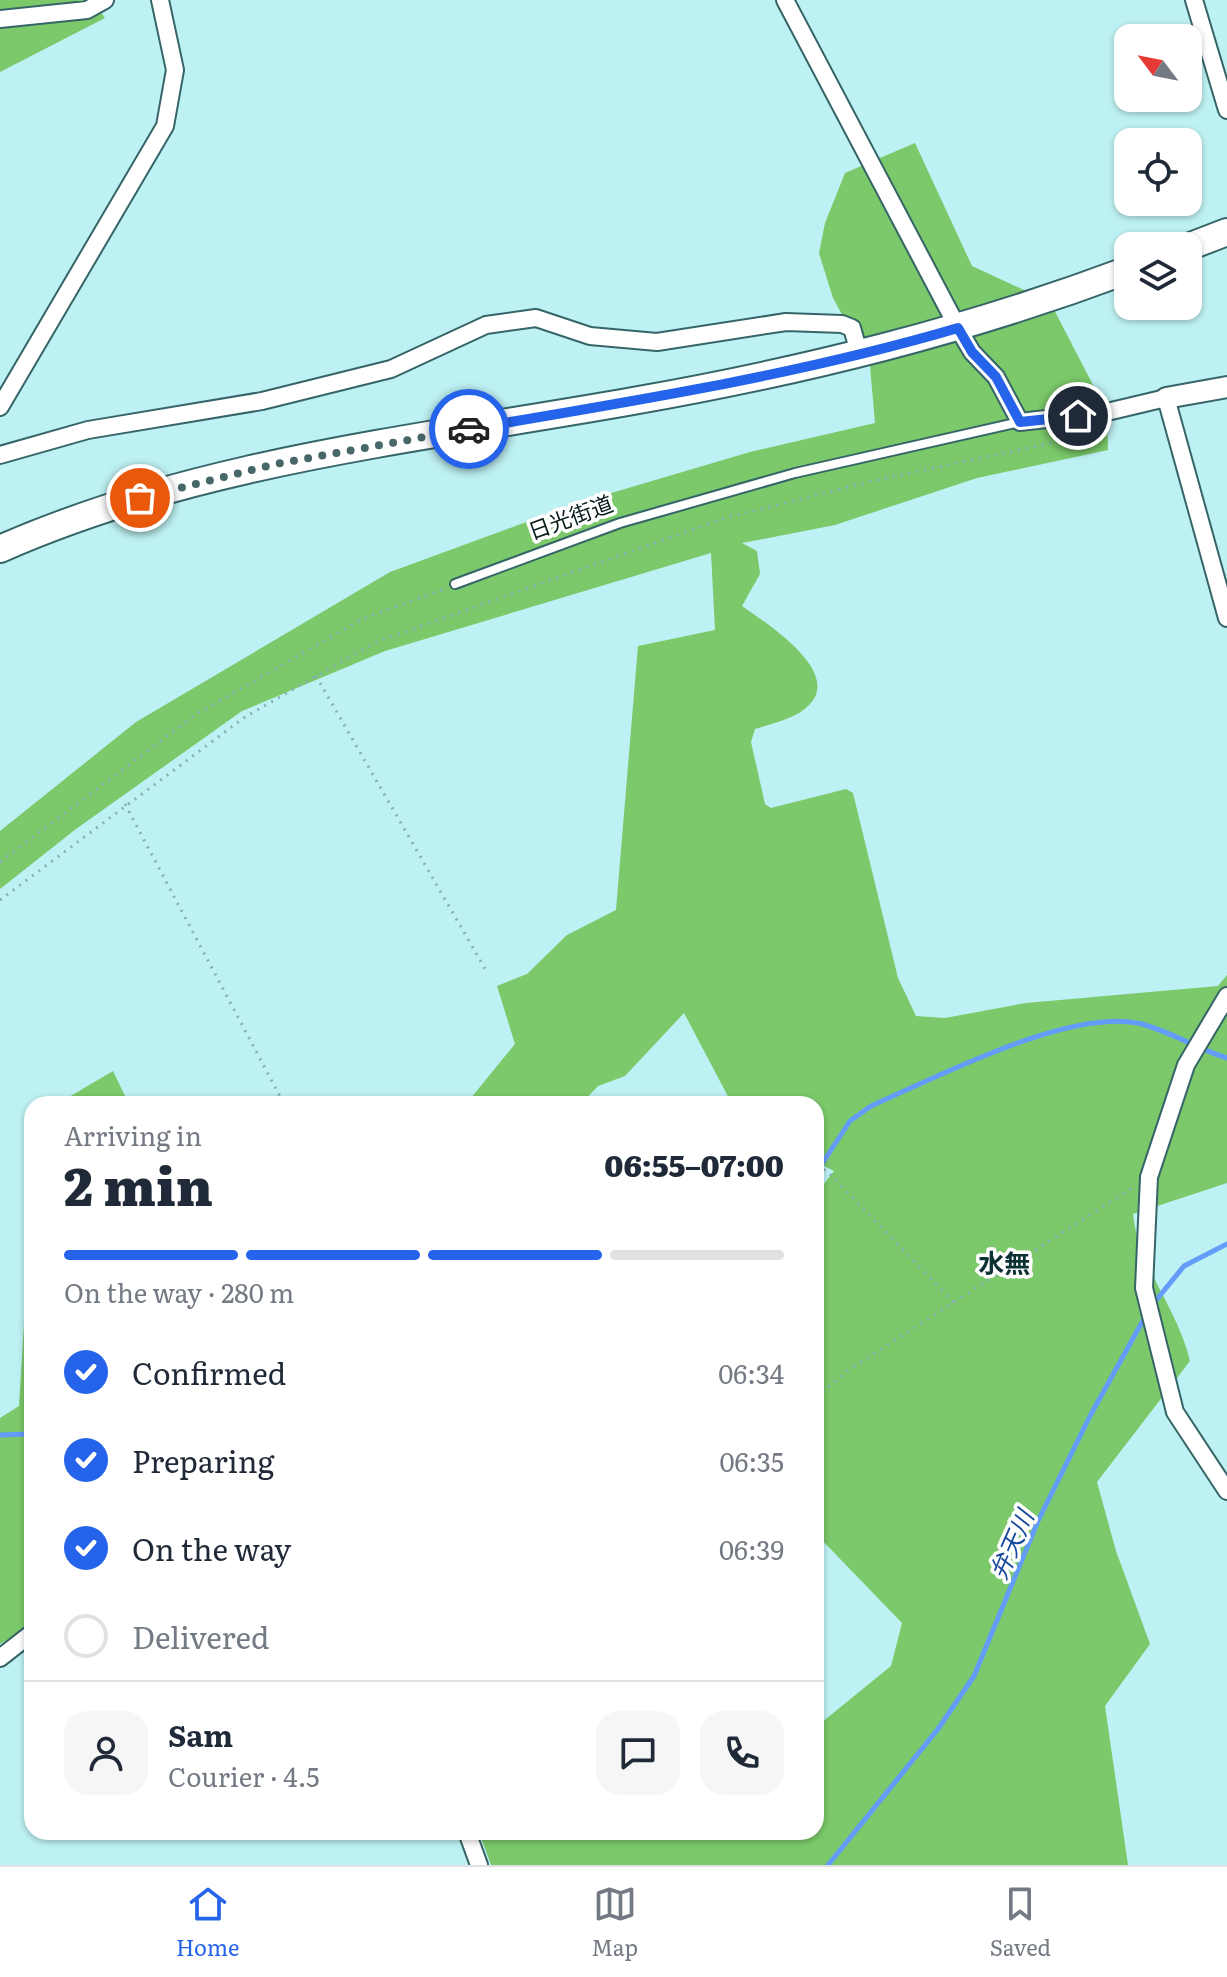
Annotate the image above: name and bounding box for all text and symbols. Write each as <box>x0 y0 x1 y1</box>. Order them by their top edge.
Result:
north arrow <box>1114 24 1202 112</box>
map controls <box>1114 24 1202 320</box>
button: locate <box>1114 128 1202 216</box>
button: layers <box>1114 232 1202 320</box>
pin <box>1044 382 1112 450</box>
courier <box>429 389 509 469</box>
icon: home <box>1056 394 1100 438</box>
icon: car <box>447 407 491 451</box>
pin <box>106 464 174 532</box>
icon: bag <box>118 476 162 520</box>
street label: 日光街道 <box>523 485 617 547</box>
text: Arriving in <box>64 1115 202 1154</box>
text: 06:55–07:00 <box>604 1142 784 1186</box>
text: 2 min <box>64 1145 213 1222</box>
district label: 水無 <box>978 1242 1030 1281</box>
text: On the way · 280 m <box>64 1272 294 1311</box>
icon: check <box>64 1350 108 1394</box>
text: Confirmed <box>132 1350 286 1394</box>
text: 06:34 <box>718 1353 784 1392</box>
icon: check <box>64 1438 108 1482</box>
text: Preparing <box>132 1438 274 1482</box>
text: 06:35 <box>719 1441 784 1480</box>
water label: 弁天川 <box>979 1501 1042 1584</box>
icon: check <box>64 1526 108 1570</box>
text: On the way <box>132 1526 291 1570</box>
text: 06:39 <box>719 1529 784 1568</box>
text: Delivered <box>132 1614 269 1658</box>
button: person <box>64 1711 148 1795</box>
button: chat <box>596 1711 680 1795</box>
button: phone <box>700 1711 784 1795</box>
text: Sam <box>168 1712 233 1756</box>
text: Courier · 4.5 <box>168 1756 320 1795</box>
tab: Home <box>176 1882 239 1963</box>
tab: Map <box>591 1882 638 1963</box>
tab: Saved <box>990 1882 1051 1963</box>

